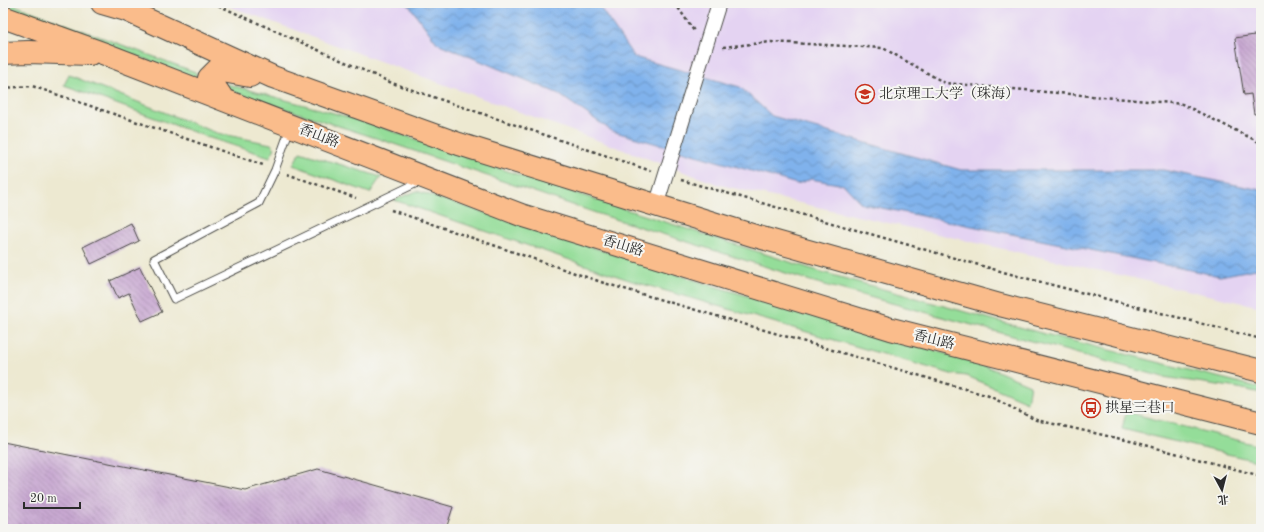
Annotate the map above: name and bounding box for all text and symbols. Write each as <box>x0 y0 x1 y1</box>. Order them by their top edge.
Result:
school or university icon: 北京理工大学（珠海） <box>854 83 876 105</box>
place label: 北京理工大学（珠海） <box>879 86 1019 101</box>
street label: 香山路 <box>297 121 341 150</box>
street label: 香山路 <box>601 232 645 259</box>
street label: 香山路 <box>912 327 956 352</box>
bus stop icon: 拱星三巷口 <box>1080 397 1102 419</box>
place label: 拱星三巷口 <box>1105 400 1175 415</box>
north arrow <box>1202 470 1242 510</box>
scale bar <box>24 484 80 510</box>
text: 北 <box>1217 492 1229 506</box>
text: 20 m <box>30 493 57 505</box>

